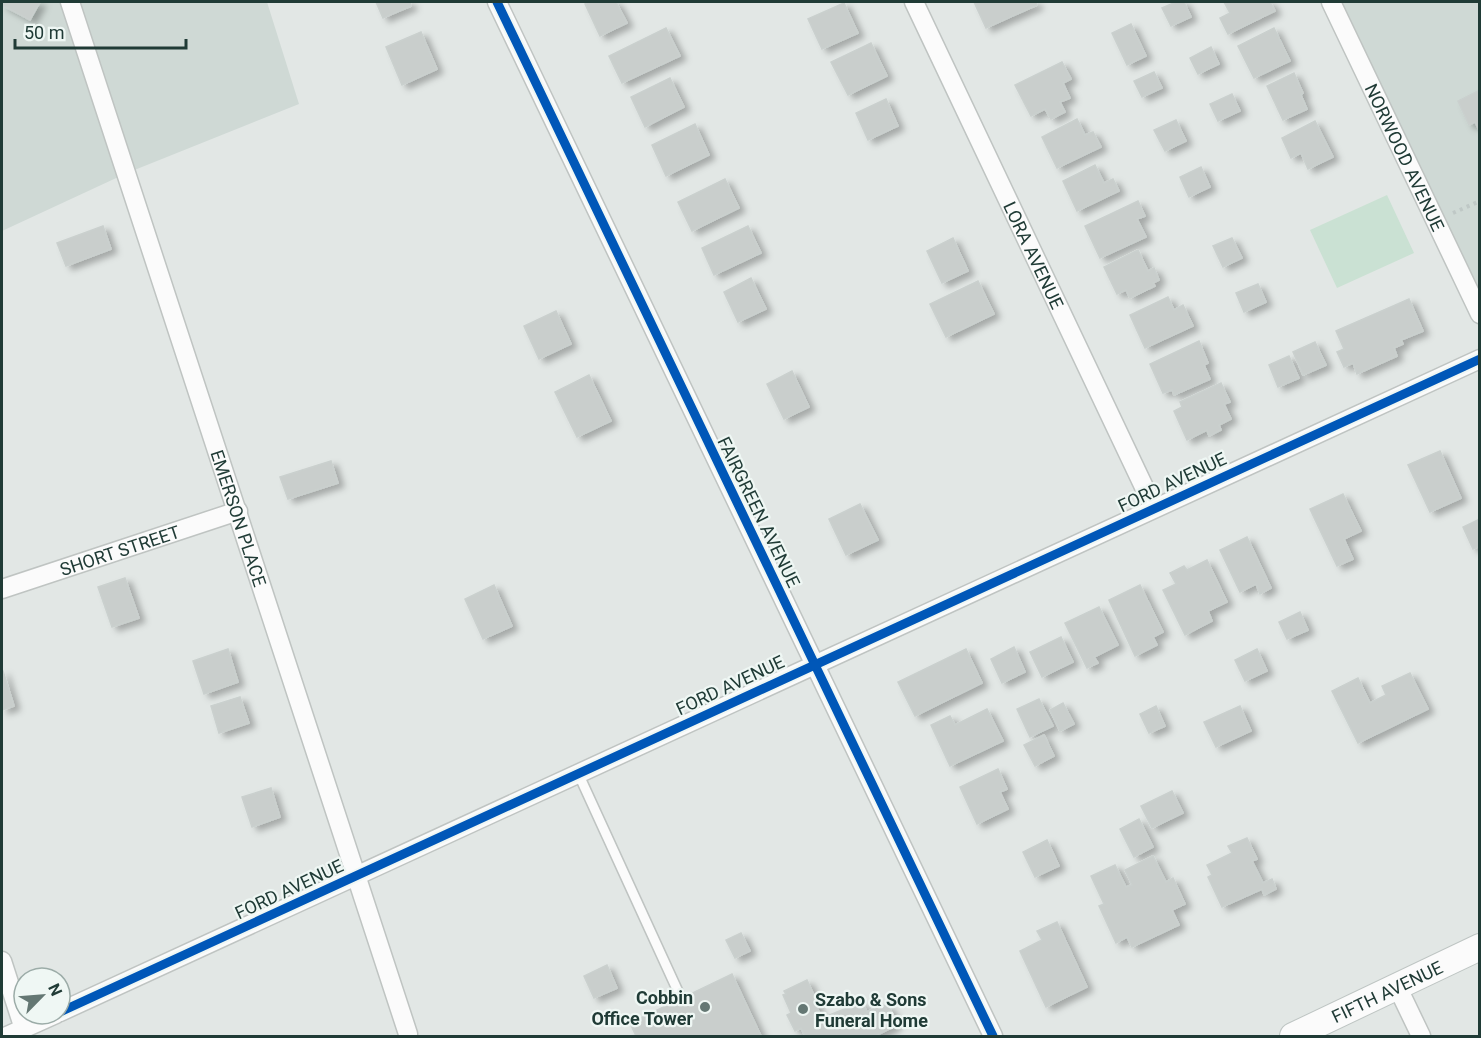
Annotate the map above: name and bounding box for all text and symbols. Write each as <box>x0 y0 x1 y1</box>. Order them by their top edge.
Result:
scale bar <box>15 12 186 50</box>
text: 50 m <box>24 22 64 43</box>
street label: NORWOOD AVENUE <box>1361 80 1449 234</box>
street label: LORA AVENUE <box>1000 198 1068 312</box>
street label: FAIRGREEN AVENUE <box>713 433 805 591</box>
street label: EMERSON PLACE <box>207 447 271 589</box>
street label: FORD AVENUE <box>1114 448 1230 516</box>
street label: SHORT STREET <box>57 520 183 580</box>
street label: FORD AVENUE <box>672 651 788 719</box>
street label: FORD AVENUE <box>231 855 347 923</box>
street label: FIFTH AVENUE <box>1328 956 1446 1027</box>
north arrow <box>12 966 72 1026</box>
text: N <box>44 981 66 999</box>
place label: Cobbin Office Tower <box>591 987 693 1029</box>
place label: Szabo & Sons Funeral Home <box>815 989 928 1031</box>
marker: Cobbin Office Tower <box>698 1000 712 1014</box>
marker: Szabo & Sons Funeral Home <box>796 1002 810 1016</box>

